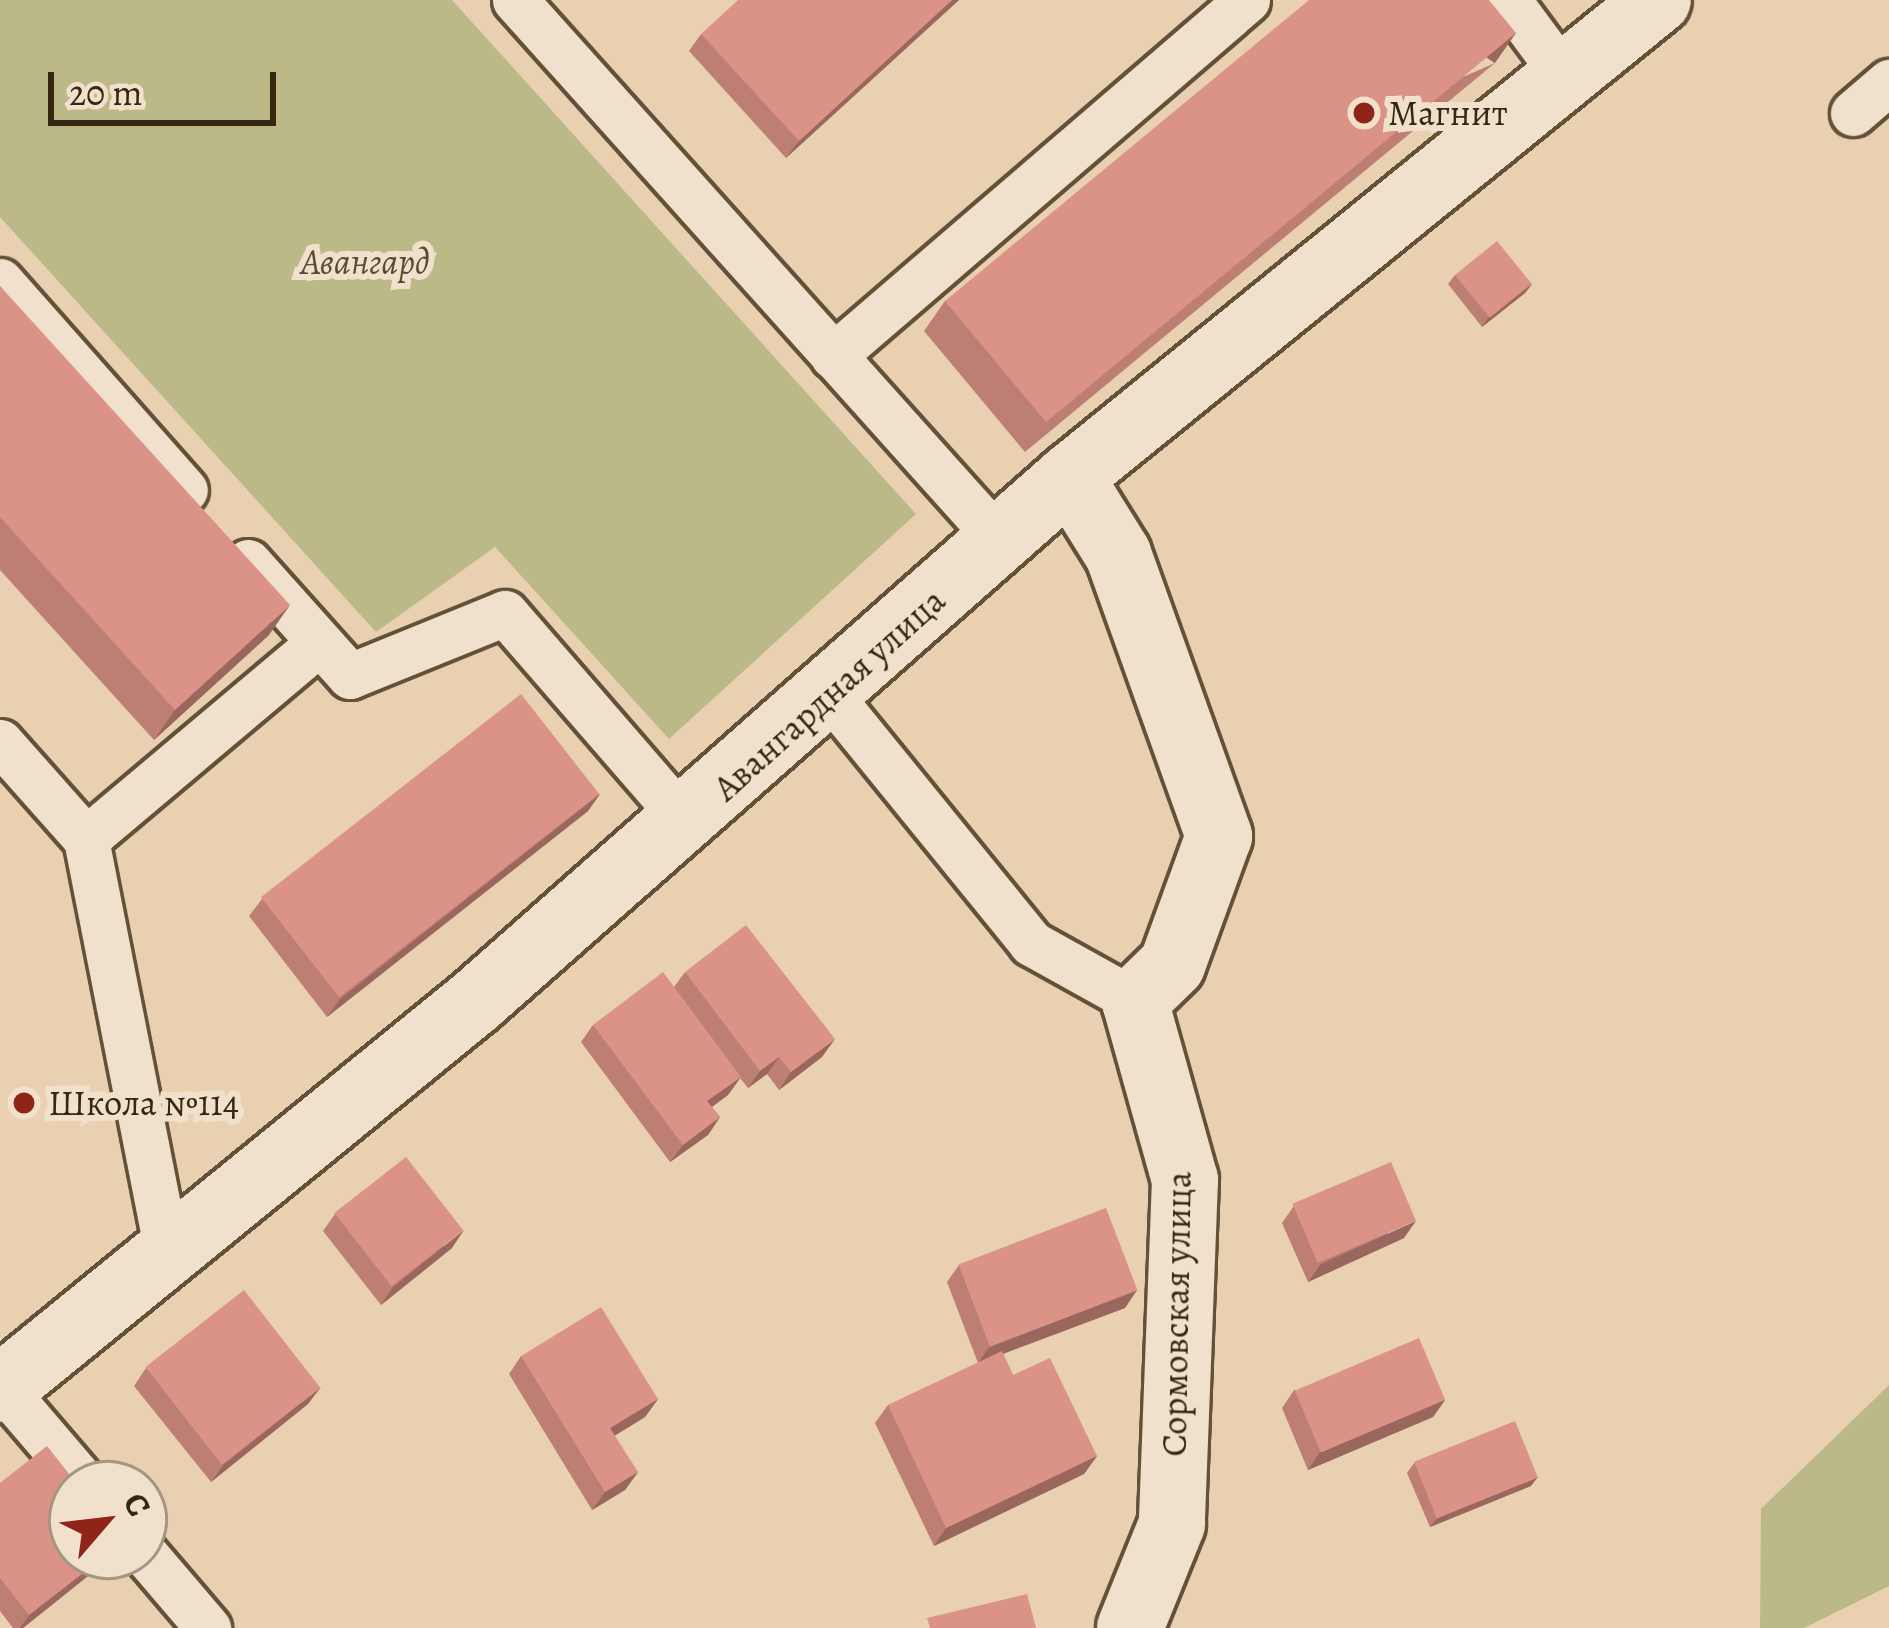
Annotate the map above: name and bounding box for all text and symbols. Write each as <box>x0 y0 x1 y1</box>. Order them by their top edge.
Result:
scale bar <box>54 48 282 122</box>
text: 20 m <box>69 68 142 117</box>
place label: Магнит <box>1388 91 1508 135</box>
marker: Магнит <box>1351 100 1377 126</box>
park label: Авангард <box>301 240 429 284</box>
street label: Авангардная улица <box>704 579 954 809</box>
place label: Школа №114 <box>48 1081 239 1125</box>
marker: Школа №114 <box>11 1090 37 1116</box>
street label: Сормовская улица <box>1152 1171 1200 1457</box>
north arrow <box>48 1460 168 1580</box>
text: С <box>113 1485 162 1524</box>

